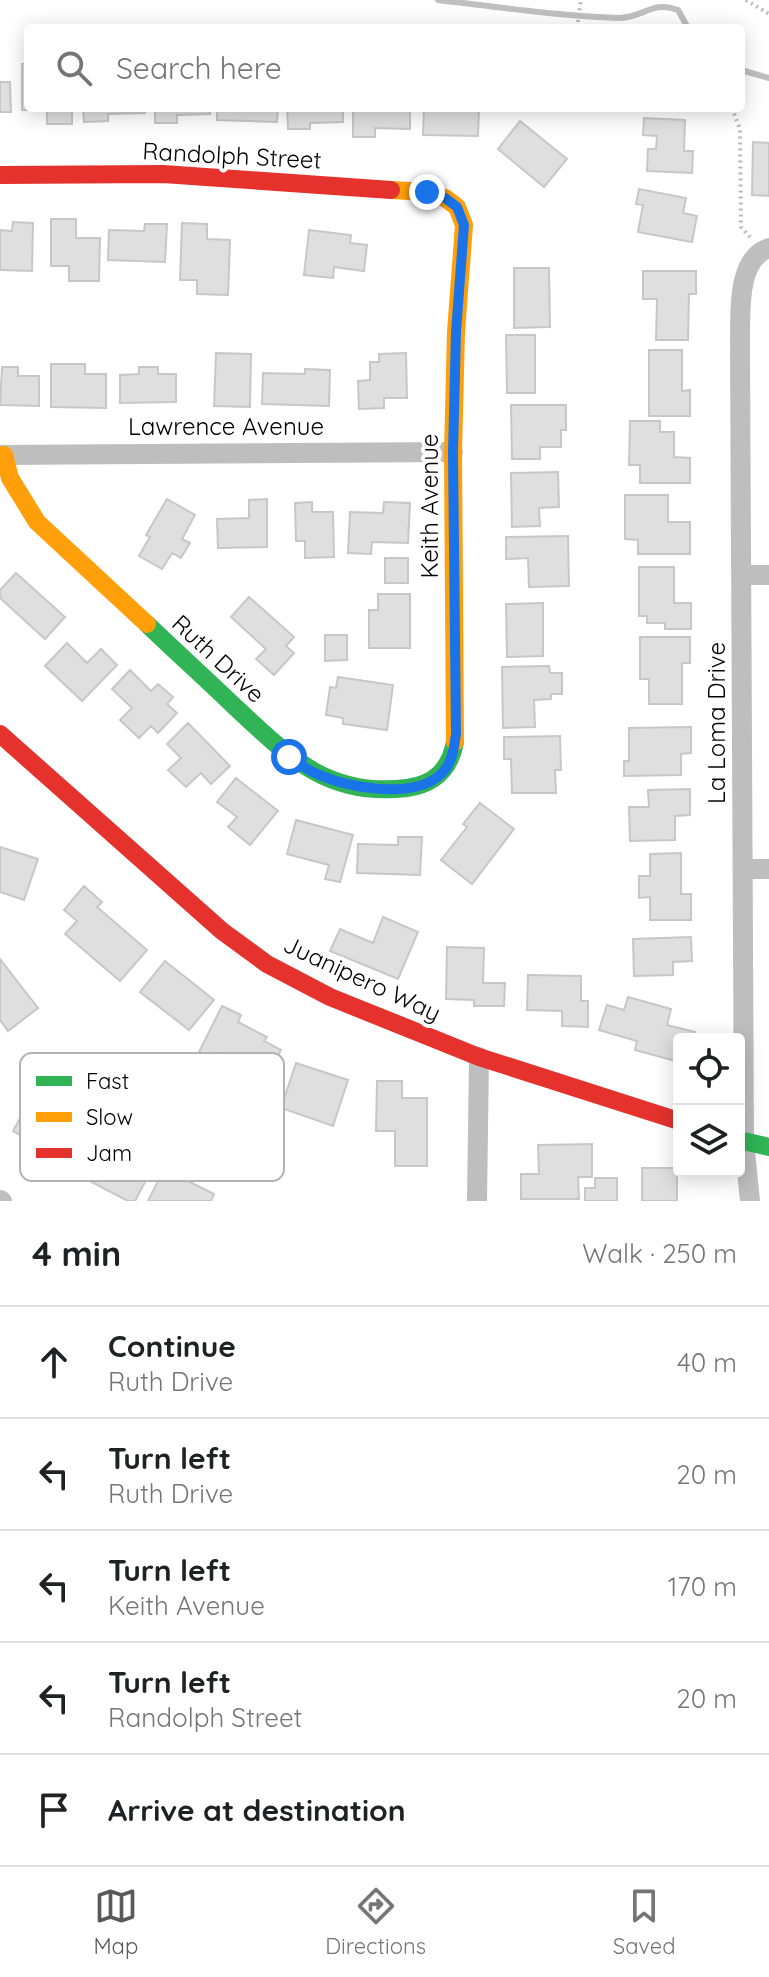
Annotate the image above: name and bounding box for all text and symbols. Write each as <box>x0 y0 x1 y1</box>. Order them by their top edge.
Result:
search box <box>24 24 745 112</box>
icon: search <box>52 46 96 90</box>
text: Search here <box>116 49 282 87</box>
street label: Randolph Street <box>142 135 322 175</box>
route end <box>409 174 445 210</box>
street label: Lawrence Avenue <box>128 411 324 441</box>
street label: Keith Avenue <box>414 434 444 578</box>
street label: Ruth Drive <box>166 608 271 709</box>
street label: La Loma Drive <box>701 642 731 804</box>
route start <box>271 739 307 775</box>
street label: Juanipero Way <box>279 929 446 1028</box>
map controls <box>673 1033 745 1177</box>
button: locate <box>673 1033 745 1105</box>
legend <box>20 1053 284 1181</box>
text: Fast <box>86 1067 129 1095</box>
text: Slow <box>86 1103 133 1131</box>
button: layers <box>673 1105 745 1177</box>
text: Jam <box>86 1139 132 1167</box>
text: 4 min <box>32 1232 121 1275</box>
text: Walk · 250 m <box>582 1237 737 1270</box>
text: Continue <box>108 1327 236 1365</box>
icon: ahead <box>32 1340 76 1384</box>
text: 40 m <box>677 1346 737 1379</box>
text: Ruth Drive <box>108 1365 233 1398</box>
text: Turn left <box>108 1439 231 1477</box>
icon: left <box>32 1452 76 1496</box>
text: 20 m <box>676 1458 737 1491</box>
text: Ruth Drive <box>108 1477 233 1510</box>
text: Turn left <box>108 1551 231 1589</box>
icon: left <box>32 1564 76 1608</box>
text: 170 m <box>668 1570 737 1603</box>
text: Keith Avenue <box>108 1589 265 1622</box>
text: Turn left <box>108 1663 231 1701</box>
icon: left <box>32 1676 76 1720</box>
text: 20 m <box>676 1682 737 1715</box>
text: Randolph Street <box>108 1701 302 1734</box>
icon: arrive <box>32 1788 76 1832</box>
text: Arrive at destination <box>108 1791 406 1829</box>
tab: Map <box>93 1884 138 1960</box>
tab: Directions <box>325 1884 426 1960</box>
tab: Saved <box>613 1884 676 1960</box>

